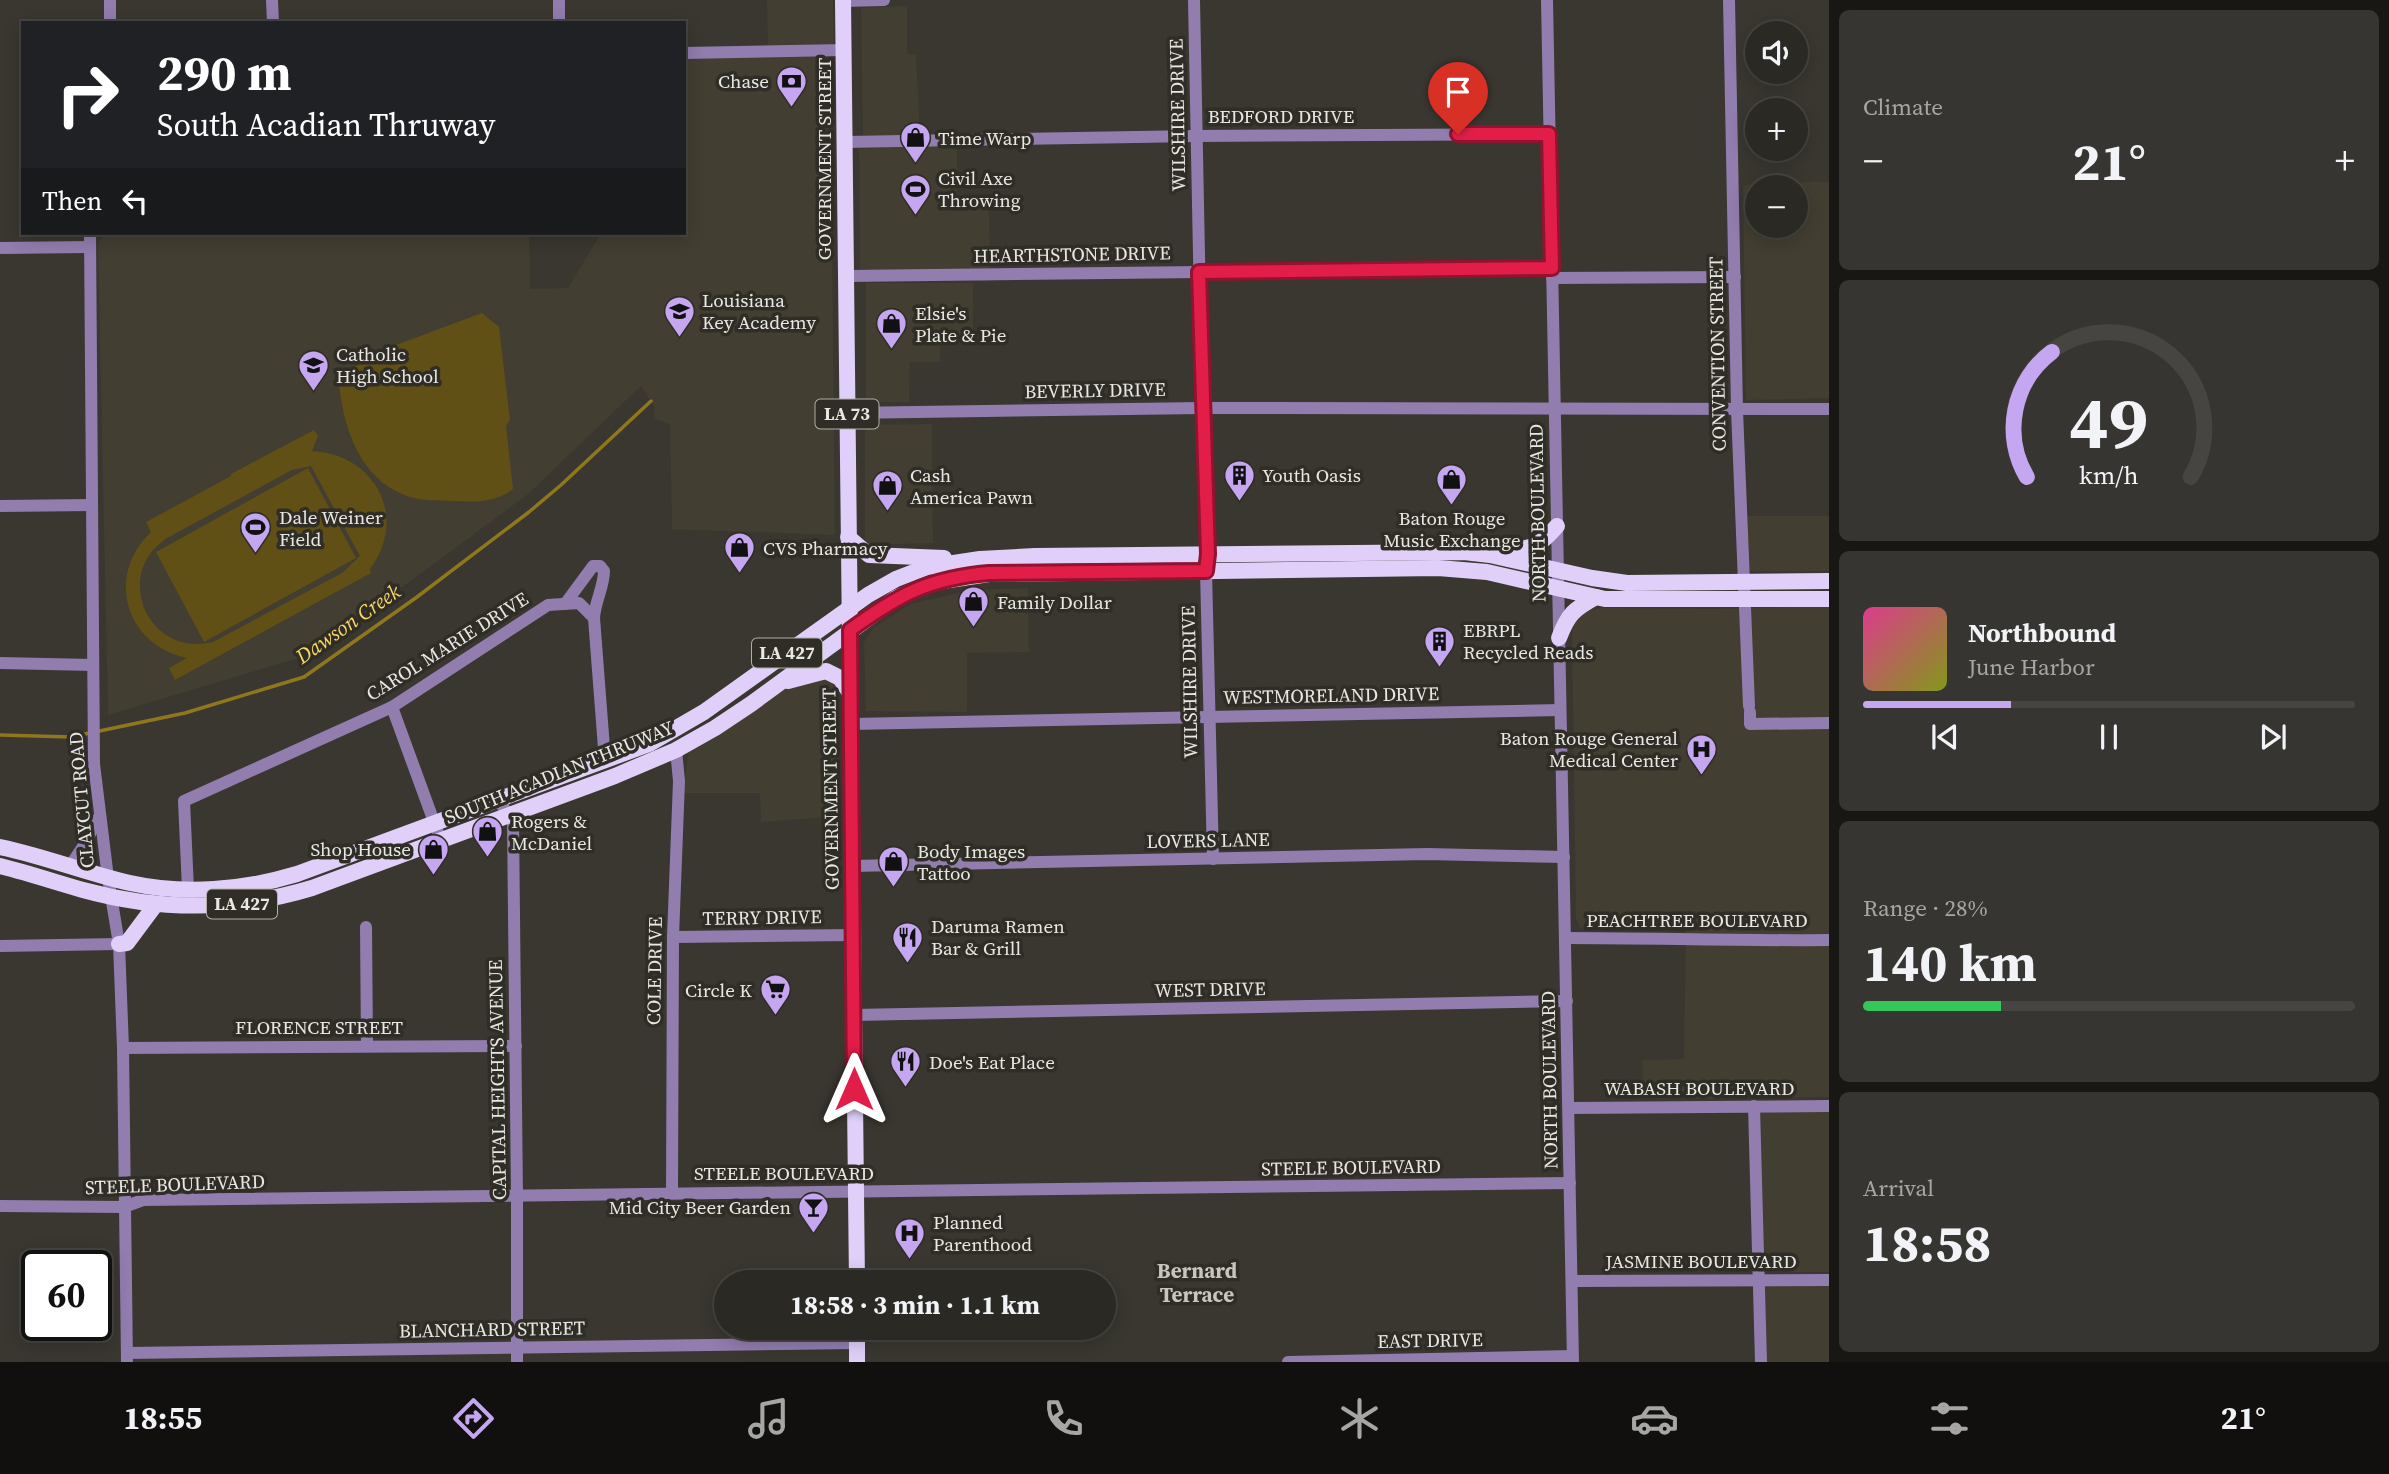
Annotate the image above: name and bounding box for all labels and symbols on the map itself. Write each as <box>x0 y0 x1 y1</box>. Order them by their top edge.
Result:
street label: WILSHIRE DRIVE <box>1163 38 1191 192</box>
street label: GOVERNMENT STREET <box>811 57 837 260</box>
pin <box>1428 62 1488 134</box>
bank icon: Chase <box>775 64 809 108</box>
place label: Chase <box>718 68 769 94</box>
street label: BEDFORD DRIVE <box>1208 103 1354 129</box>
shop icon: Time Warp <box>898 121 932 165</box>
place label: Time Warp <box>938 125 1031 151</box>
place label: Civil Axe Throwing <box>938 165 1021 213</box>
sports icon: Civil Axe Throwing <box>898 172 932 216</box>
street label: HEARTHSTONE DRIVE <box>973 239 1171 269</box>
street label: CONVENTION STREET <box>1702 256 1732 451</box>
place label: Louisiana Key Academy <box>702 287 816 335</box>
school or university icon: Louisiana Key Academy <box>662 294 696 338</box>
place label: Elsie's Plate & Pie <box>915 300 1006 348</box>
shop icon: Elsie's Plate & Pie <box>875 307 909 351</box>
place label: Catholic High School <box>336 341 439 389</box>
school or university icon: Catholic High School <box>296 348 330 392</box>
street label: BEVERLY DRIVE <box>1024 376 1166 404</box>
road number: LA 73 <box>816 400 878 428</box>
street label: NORTH BOULEVARD <box>1522 424 1552 602</box>
building icon: Youth Oasis <box>1222 458 1256 502</box>
place label: Cash America Pawn <box>910 462 1033 510</box>
place label: Youth Oasis <box>1262 462 1361 488</box>
shop icon: Baton Rouge Music Exchange <box>1435 462 1469 506</box>
shop icon: Cash America Pawn <box>870 469 904 513</box>
place label: Dale Weiner Field <box>279 504 383 552</box>
place label: Baton Rouge Music Exchange <box>1383 505 1521 553</box>
sports icon: Dale Weiner Field <box>239 511 273 555</box>
shop icon: CVS Pharmacy <box>723 531 757 575</box>
place label: CVS Pharmacy <box>763 535 888 561</box>
water label: Dawson Creek <box>289 577 406 671</box>
shop icon: Family Dollar <box>957 585 991 629</box>
street label: CAROL MARIE DRIVE <box>361 586 533 706</box>
place label: Family Dollar <box>997 589 1112 615</box>
street label: WILSHIRE DRIVE <box>1175 605 1203 759</box>
place label: EBRPL Recycled Reads <box>1463 617 1593 665</box>
building icon: EBRPL Recycled Reads <box>1423 624 1457 668</box>
road number: LA 427 <box>752 638 822 668</box>
street label: WESTMORELAND DRIVE <box>1223 680 1439 710</box>
street label: GOVERNMENT STREET <box>815 687 845 890</box>
street label: SOUTH ACADIAN THRUWAY <box>441 714 677 830</box>
place label: Baton Rouge General Medical Center <box>1500 725 1678 773</box>
street label: CLAYCUT ROAD <box>62 731 100 869</box>
hospital icon: Baton Rouge General Medical Center <box>1684 732 1718 776</box>
place label: Rogers & McDaniel <box>511 808 593 856</box>
shop icon: Rogers & McDaniel <box>471 815 505 859</box>
street label: LOVERS LANE <box>1146 826 1270 854</box>
shop icon: Shop House <box>417 832 451 876</box>
place label: Shop House <box>310 836 411 862</box>
place label: Body Images Tattoo <box>917 838 1025 886</box>
shop icon: Body Images Tattoo <box>877 845 911 889</box>
road number: LA 427 <box>207 890 277 918</box>
street label: TERRY DRIVE <box>702 903 822 931</box>
street label: PEACHTREE BOULEVARD <box>1586 907 1808 933</box>
place label: Daruma Ramen Bar & Grill <box>931 913 1065 961</box>
street label: COLE DRIVE <box>640 917 668 1025</box>
restaurant icon: Daruma Ramen Bar & Grill <box>891 920 925 964</box>
street label: CAPITAL HEIGHTS AVENUE <box>482 960 512 1200</box>
supermarket icon: Circle K <box>758 973 792 1017</box>
street label: WEST DRIVE <box>1154 975 1266 1003</box>
place label: Circle K <box>685 977 752 1003</box>
street label: NORTH BOULEVARD <box>1534 991 1564 1169</box>
street label: FLORENCE STREET <box>235 1014 403 1040</box>
restaurant icon: Doe's Eat Place <box>889 1045 923 1089</box>
place label: Doe's Eat Place <box>929 1049 1055 1075</box>
position arrow <box>817 1052 891 1126</box>
street label: WABASH BOULEVARD <box>1604 1075 1794 1101</box>
street label: STEELE BOULEVARD <box>1261 1152 1441 1182</box>
street label: STEELE BOULEVARD <box>694 1160 874 1186</box>
street label: STEELE BOULEVARD <box>85 1168 265 1200</box>
bar icon: Mid City Beer Garden <box>797 1190 831 1234</box>
place label: Mid City Beer Garden <box>609 1194 791 1220</box>
place label: Planned Parenthood <box>933 1209 1032 1257</box>
hospital icon: Planned Parenthood <box>893 1216 927 1260</box>
street label: JASMINE BOULEVARD <box>1604 1248 1797 1274</box>
speed limit sign: 60 <box>21 1250 112 1341</box>
district label: Bernard Terrace <box>1157 1256 1238 1309</box>
street label: BLANCHARD STREET <box>399 1314 586 1344</box>
street label: EAST DRIVE <box>1377 1326 1483 1354</box>

